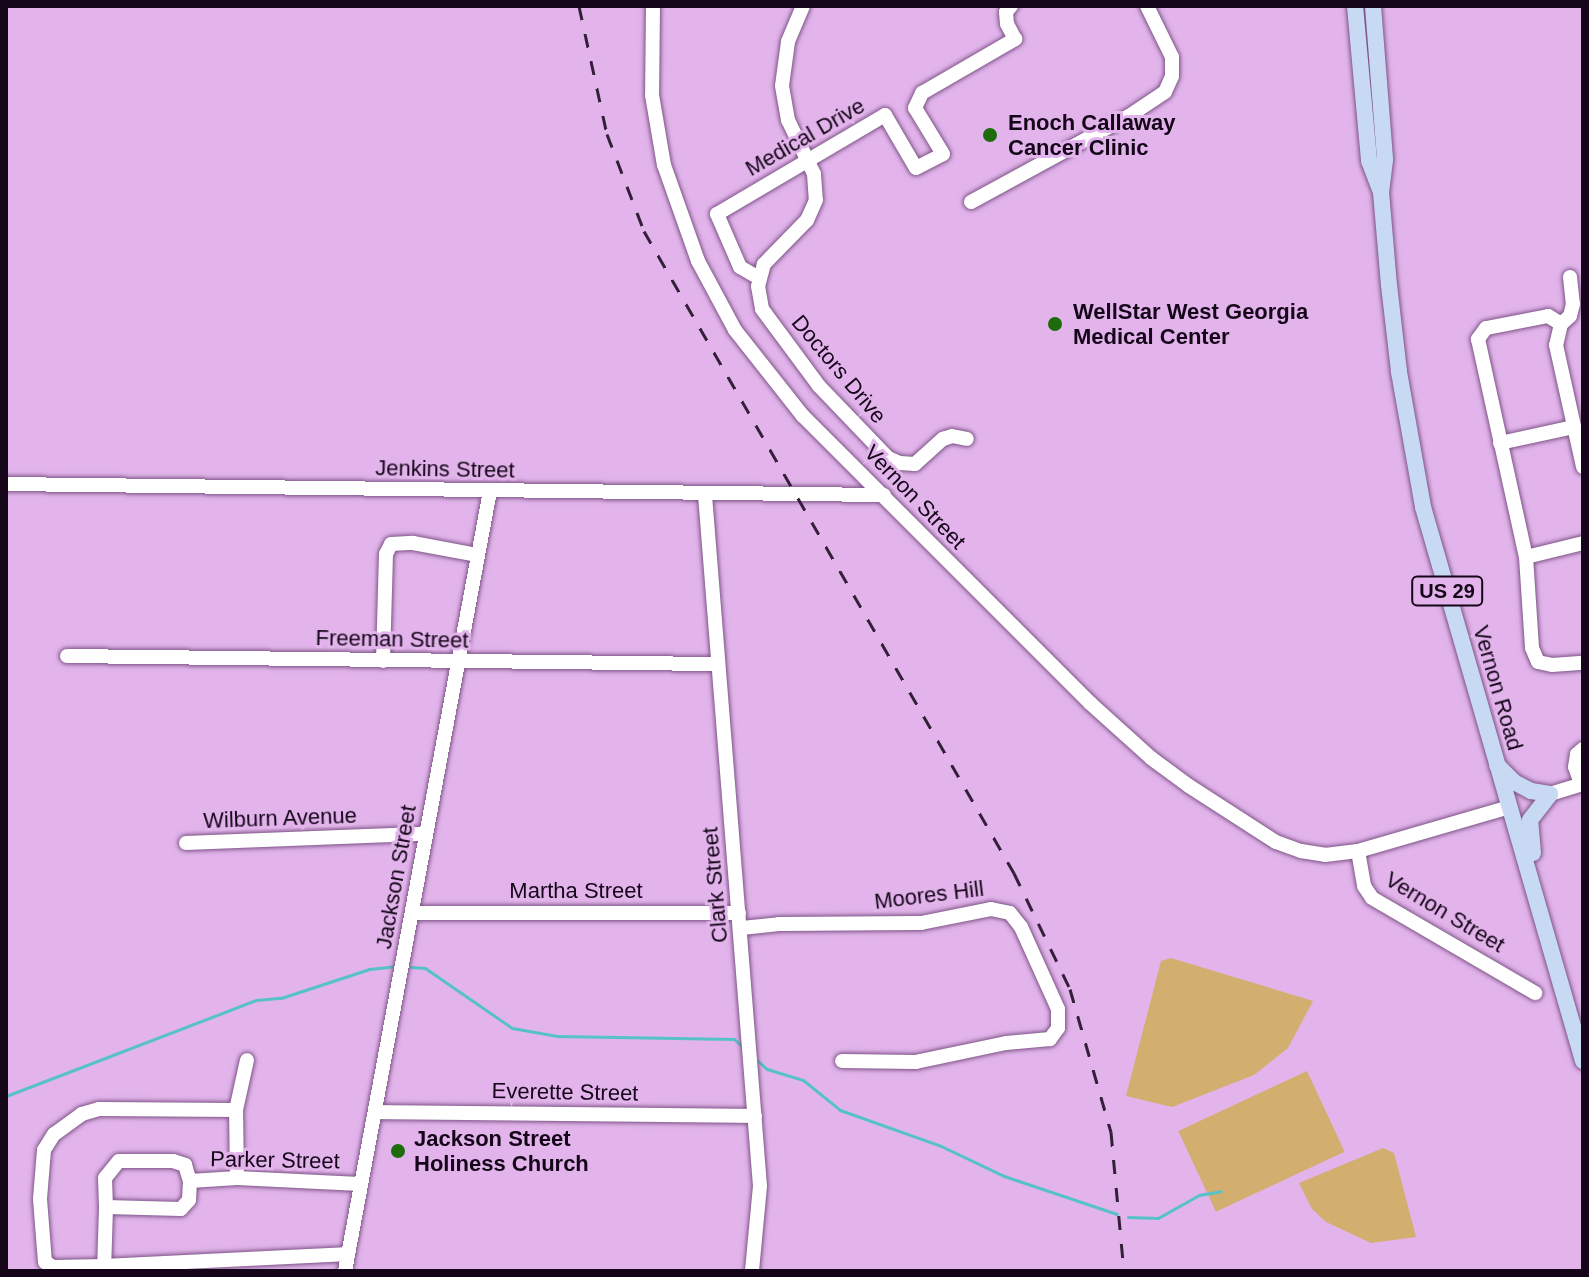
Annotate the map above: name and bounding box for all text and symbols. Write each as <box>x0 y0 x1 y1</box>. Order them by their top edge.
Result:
street label: Medical Drive <box>741 92 869 182</box>
place label: Enoch Callaway Cancer Clinic <box>1008 109 1176 160</box>
marker: Enoch Callaway Cancer Clinic <box>979 124 1001 146</box>
place label: WellStar West Georgia Medical Center <box>1073 298 1308 350</box>
street label: Doctors Drive <box>786 309 892 429</box>
marker: WellStar West Georgia Medical Center <box>1044 313 1066 335</box>
street label: Vernon Street <box>859 439 971 555</box>
street label: Jenkins Street <box>375 455 515 483</box>
road number: US 29 <box>1411 575 1483 607</box>
street label: Vernon Road <box>1468 623 1528 753</box>
street label: Freeman Street <box>315 624 469 654</box>
street label: Wilburn Avenue <box>202 802 358 834</box>
street label: Jackson Street <box>370 803 422 951</box>
street label: Clark Street <box>697 826 733 944</box>
street label: Vernon Street <box>1381 866 1509 958</box>
street label: Moores Hill <box>873 875 985 915</box>
street label: Martha Street <box>509 878 643 904</box>
street label: Everette Street <box>491 1078 639 1106</box>
place label: Jackson Street Holiness Church <box>414 1125 589 1176</box>
marker: Jackson Street Holiness Church <box>389 1142 407 1160</box>
street label: Parker Street <box>210 1146 340 1174</box>

